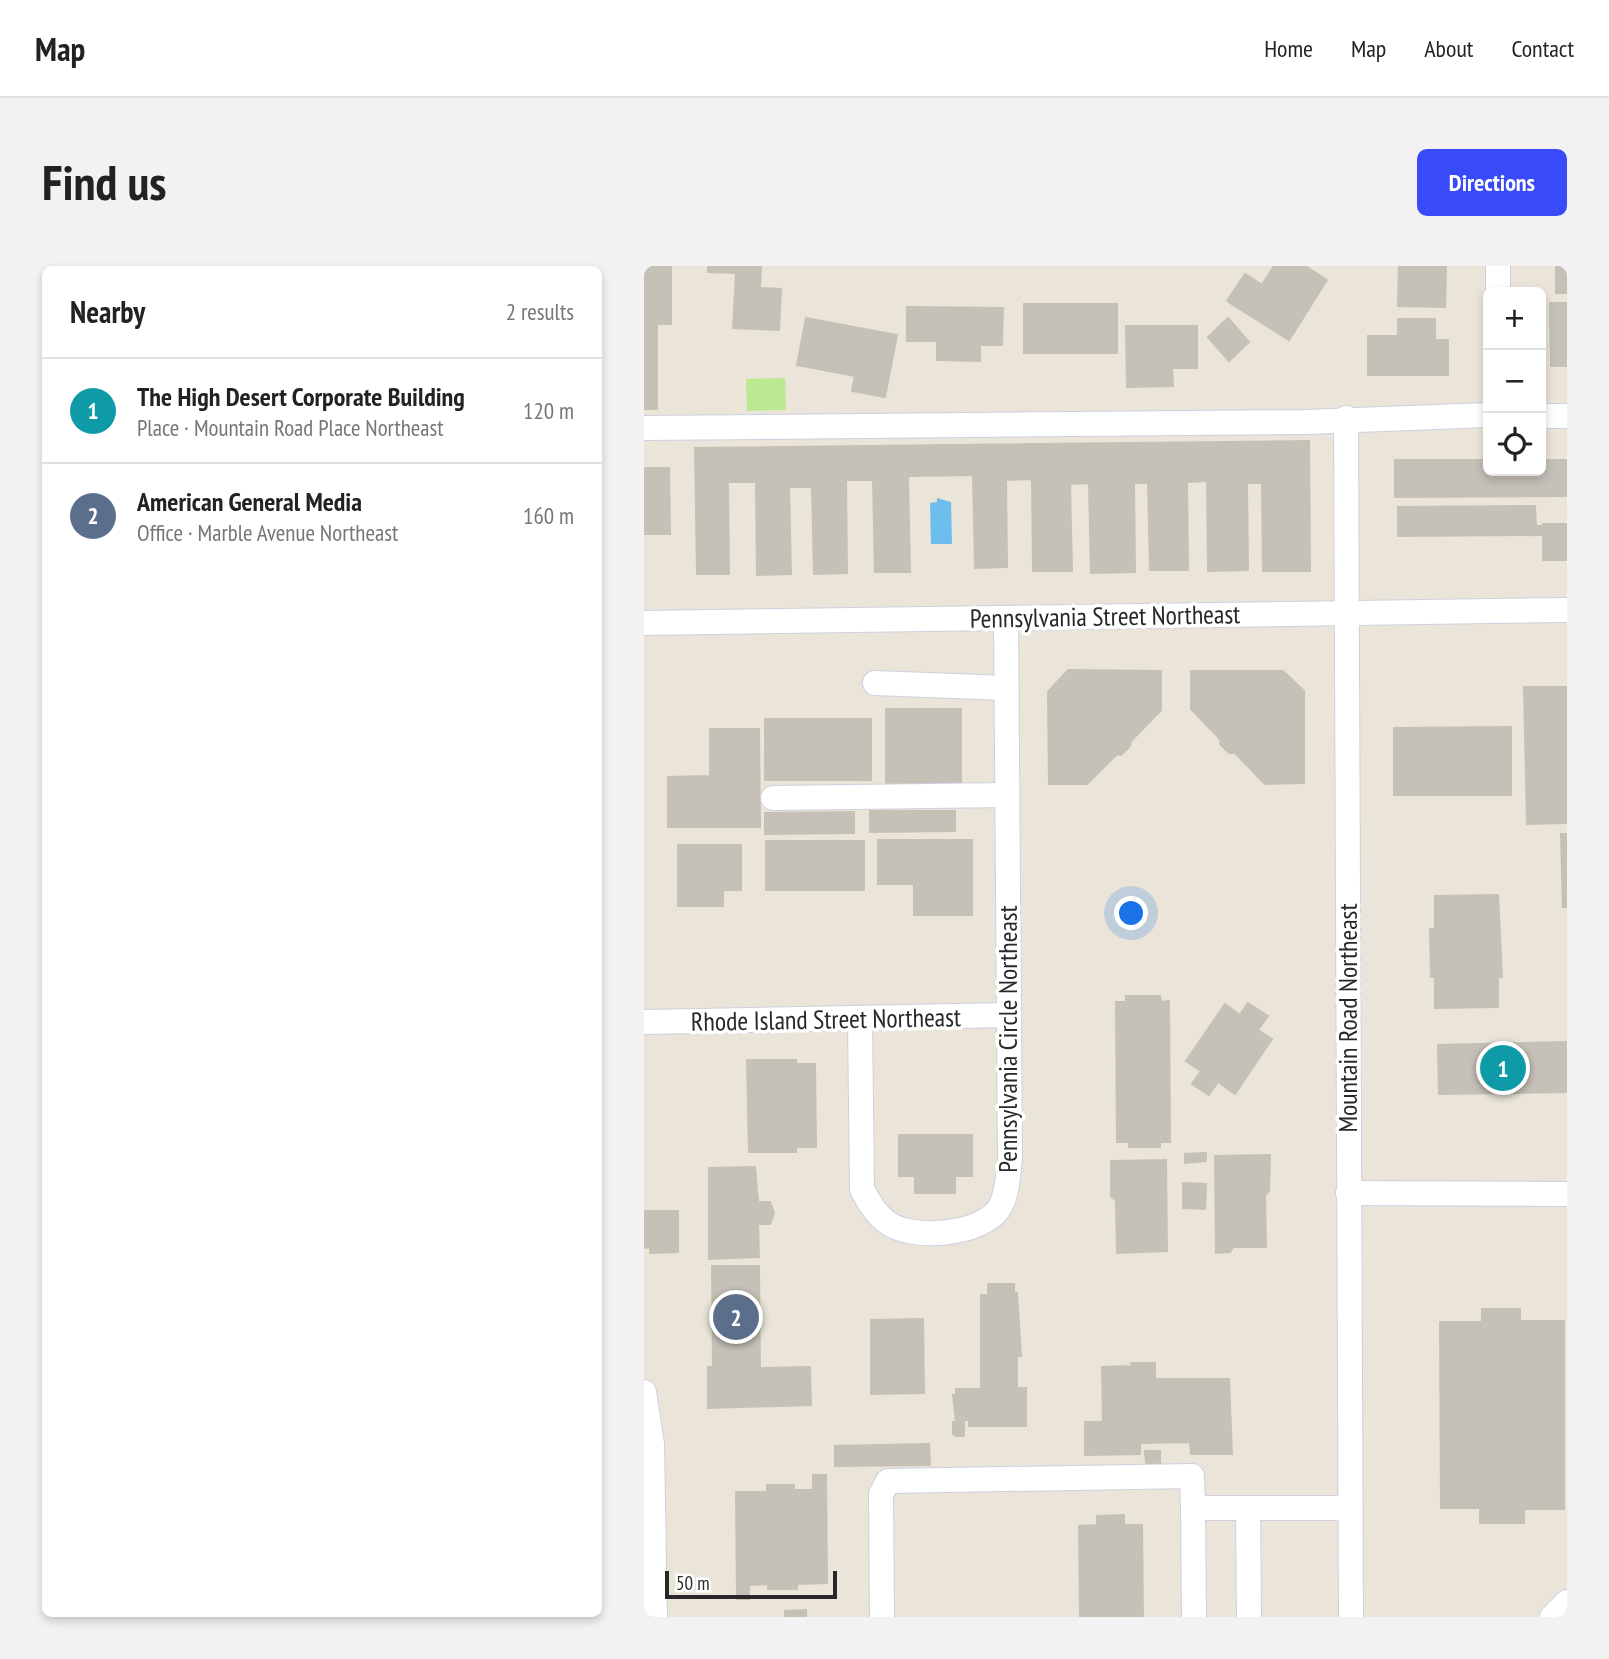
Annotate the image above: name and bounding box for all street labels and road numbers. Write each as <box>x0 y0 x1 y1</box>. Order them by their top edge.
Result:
street label: Pennsylvania Street Northeast <box>969 597 1241 635</box>
street label: Mountain Road Northeast <box>1331 903 1364 1133</box>
street label: Pennsylvania Circle Northeast <box>991 905 1024 1173</box>
street label: Rhode Island Street Northeast <box>691 1000 961 1038</box>

